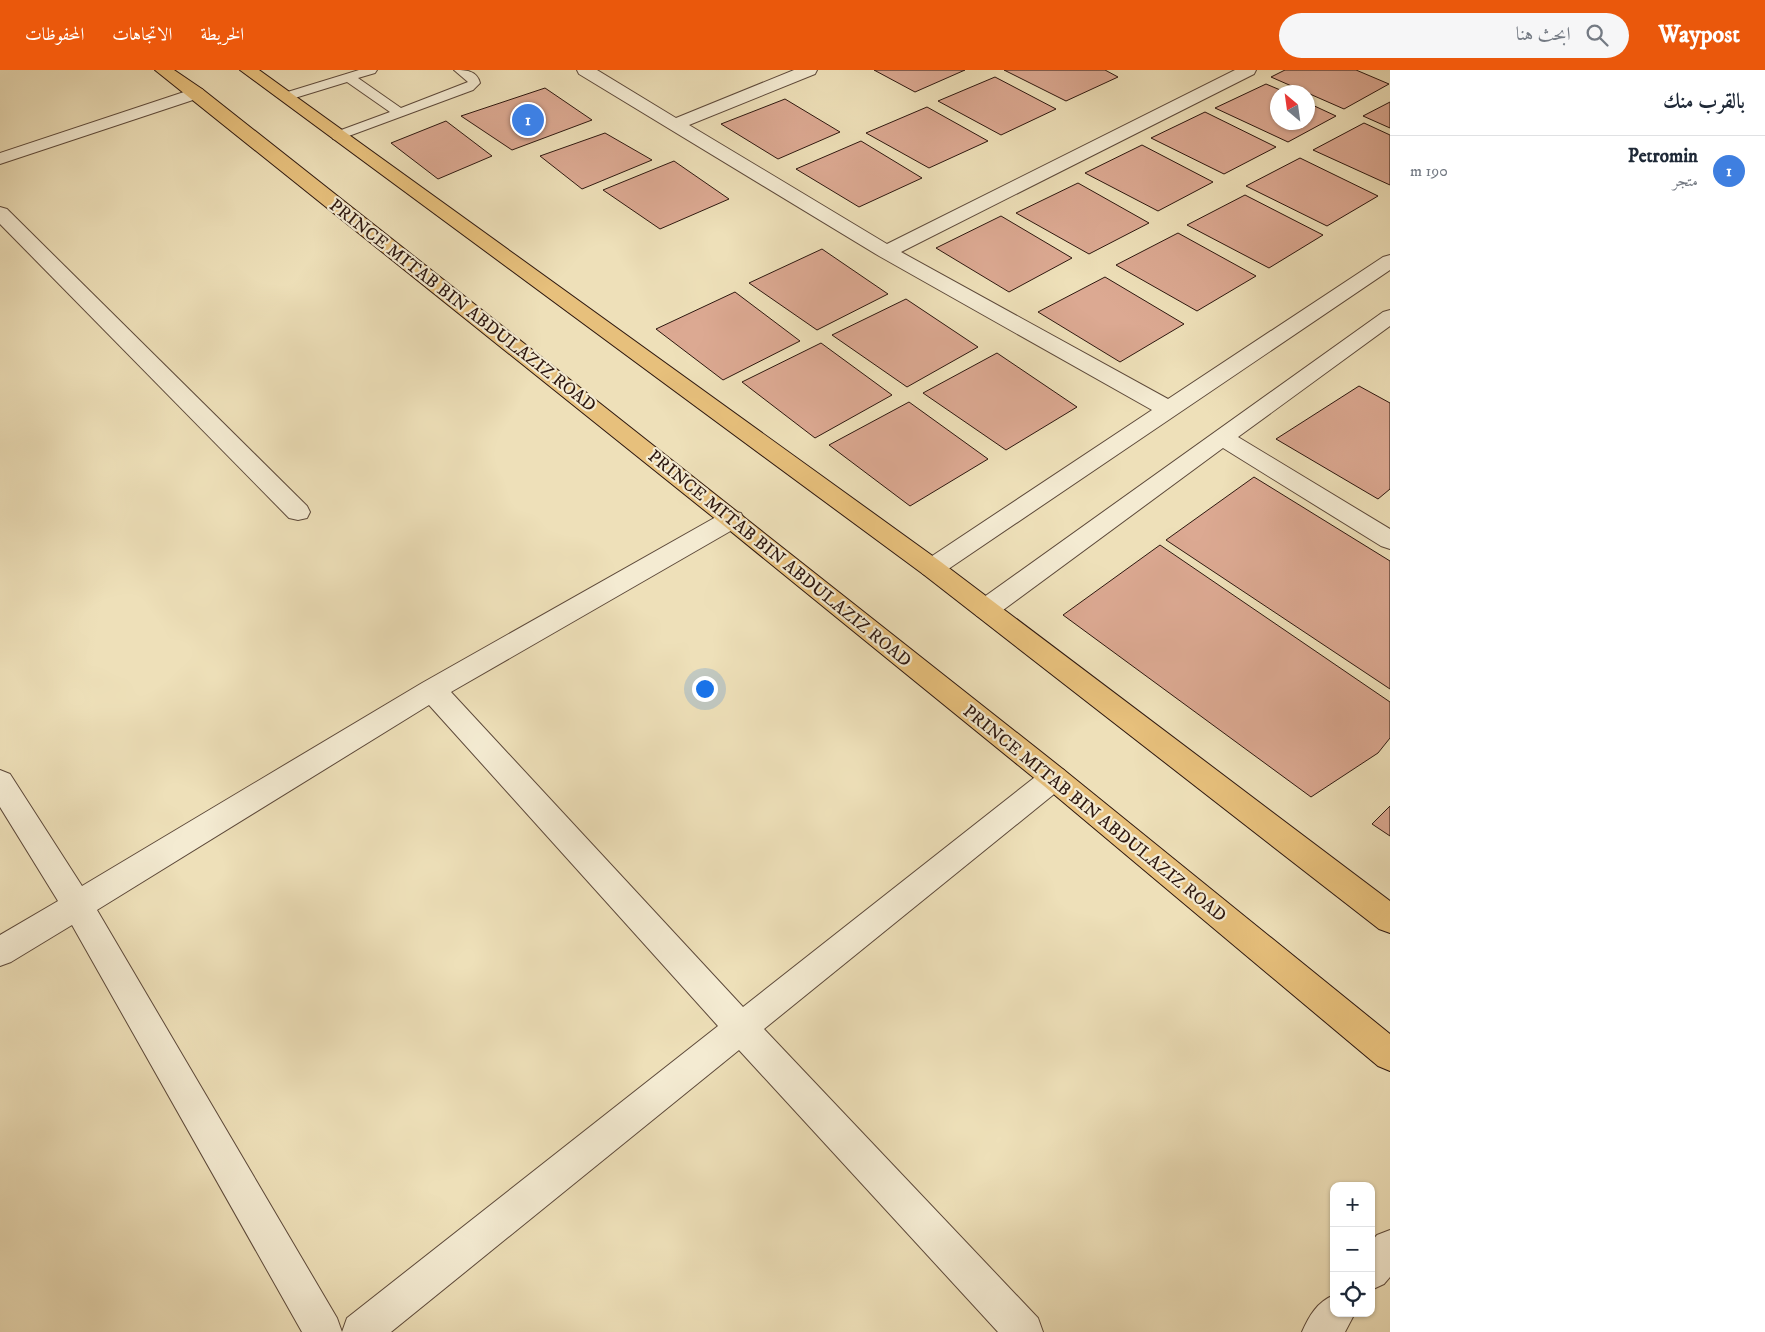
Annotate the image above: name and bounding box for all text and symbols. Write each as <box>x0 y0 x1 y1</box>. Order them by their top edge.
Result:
search box <box>1279 13 1629 58</box>
text: Waypost <box>1659 20 1740 50</box>
icon: search <box>1583 21 1611 49</box>
text: ابحث هنا <box>1516 23 1571 46</box>
text: المحفوظات <box>25 24 84 46</box>
text: الاتجاهات <box>112 24 172 46</box>
text: الخريطة <box>200 24 244 46</box>
north arrow <box>1270 85 1315 130</box>
text: بالقرب منك <box>1663 89 1745 115</box>
pin: 1 <box>512 101 544 139</box>
text: Petromin <box>1628 145 1698 168</box>
text: 190 m <box>1410 161 1448 181</box>
text: 1 <box>1726 161 1732 181</box>
text: متجر <box>1673 171 1698 191</box>
street label: PRINCE MITAB BIN ABDULAZIZ ROAD <box>325 195 600 417</box>
street label: PRINCE MITAB BIN ABDULAZIZ ROAD <box>643 446 916 672</box>
your location <box>692 676 718 702</box>
street label: PRINCE MITAB BIN ABDULAZIZ ROAD <box>958 701 1231 927</box>
map controls <box>1330 1182 1375 1317</box>
button: + <box>1330 1182 1375 1227</box>
button: − <box>1330 1227 1375 1272</box>
button: locate <box>1330 1272 1375 1317</box>

